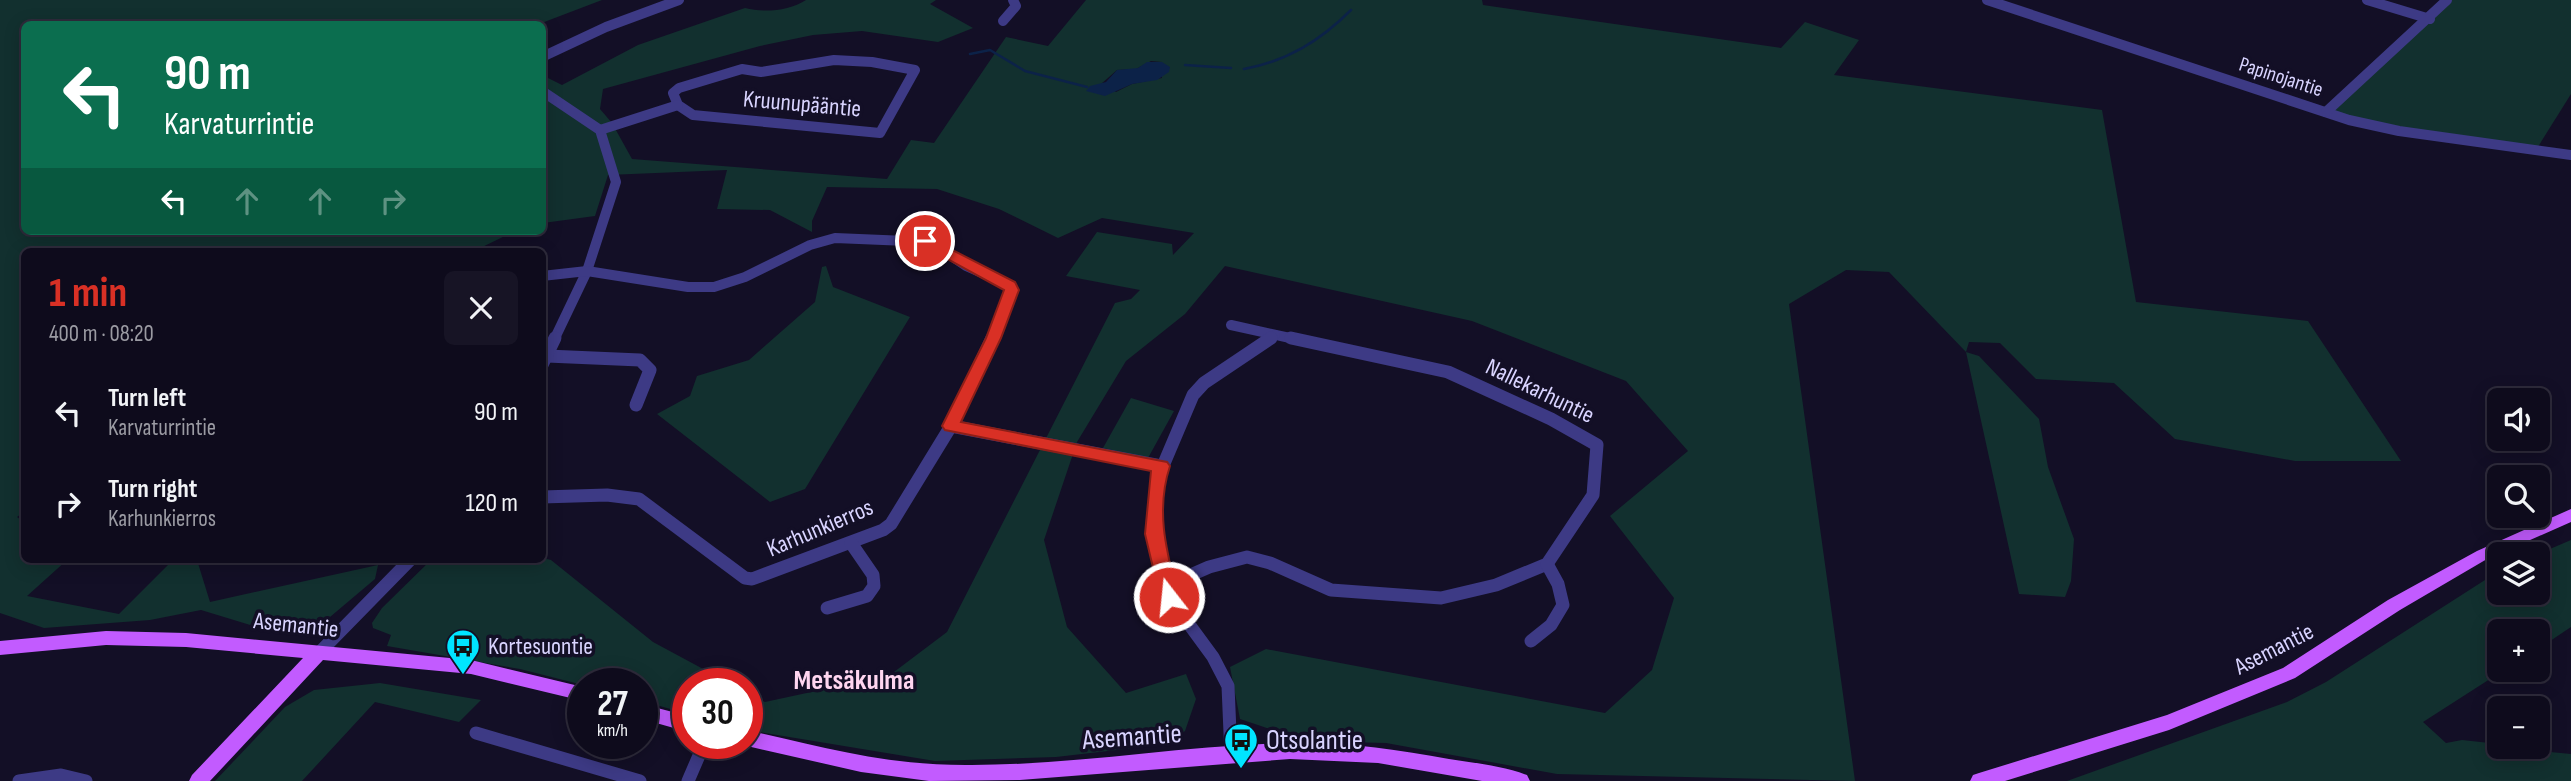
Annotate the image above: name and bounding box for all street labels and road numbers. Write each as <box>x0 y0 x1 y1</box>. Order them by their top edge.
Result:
street label: Papinojantie <box>2236 52 2326 102</box>
street label: Kruunupääntie <box>742 84 862 124</box>
street label: Nallekarhuntie <box>1481 352 1599 430</box>
street label: Karhunkierros <box>762 493 878 563</box>
street label: Asemantie <box>251 606 340 644</box>
street label: Asemantie <box>2229 617 2319 682</box>
street label: Asemantie <box>1080 717 1183 757</box>

